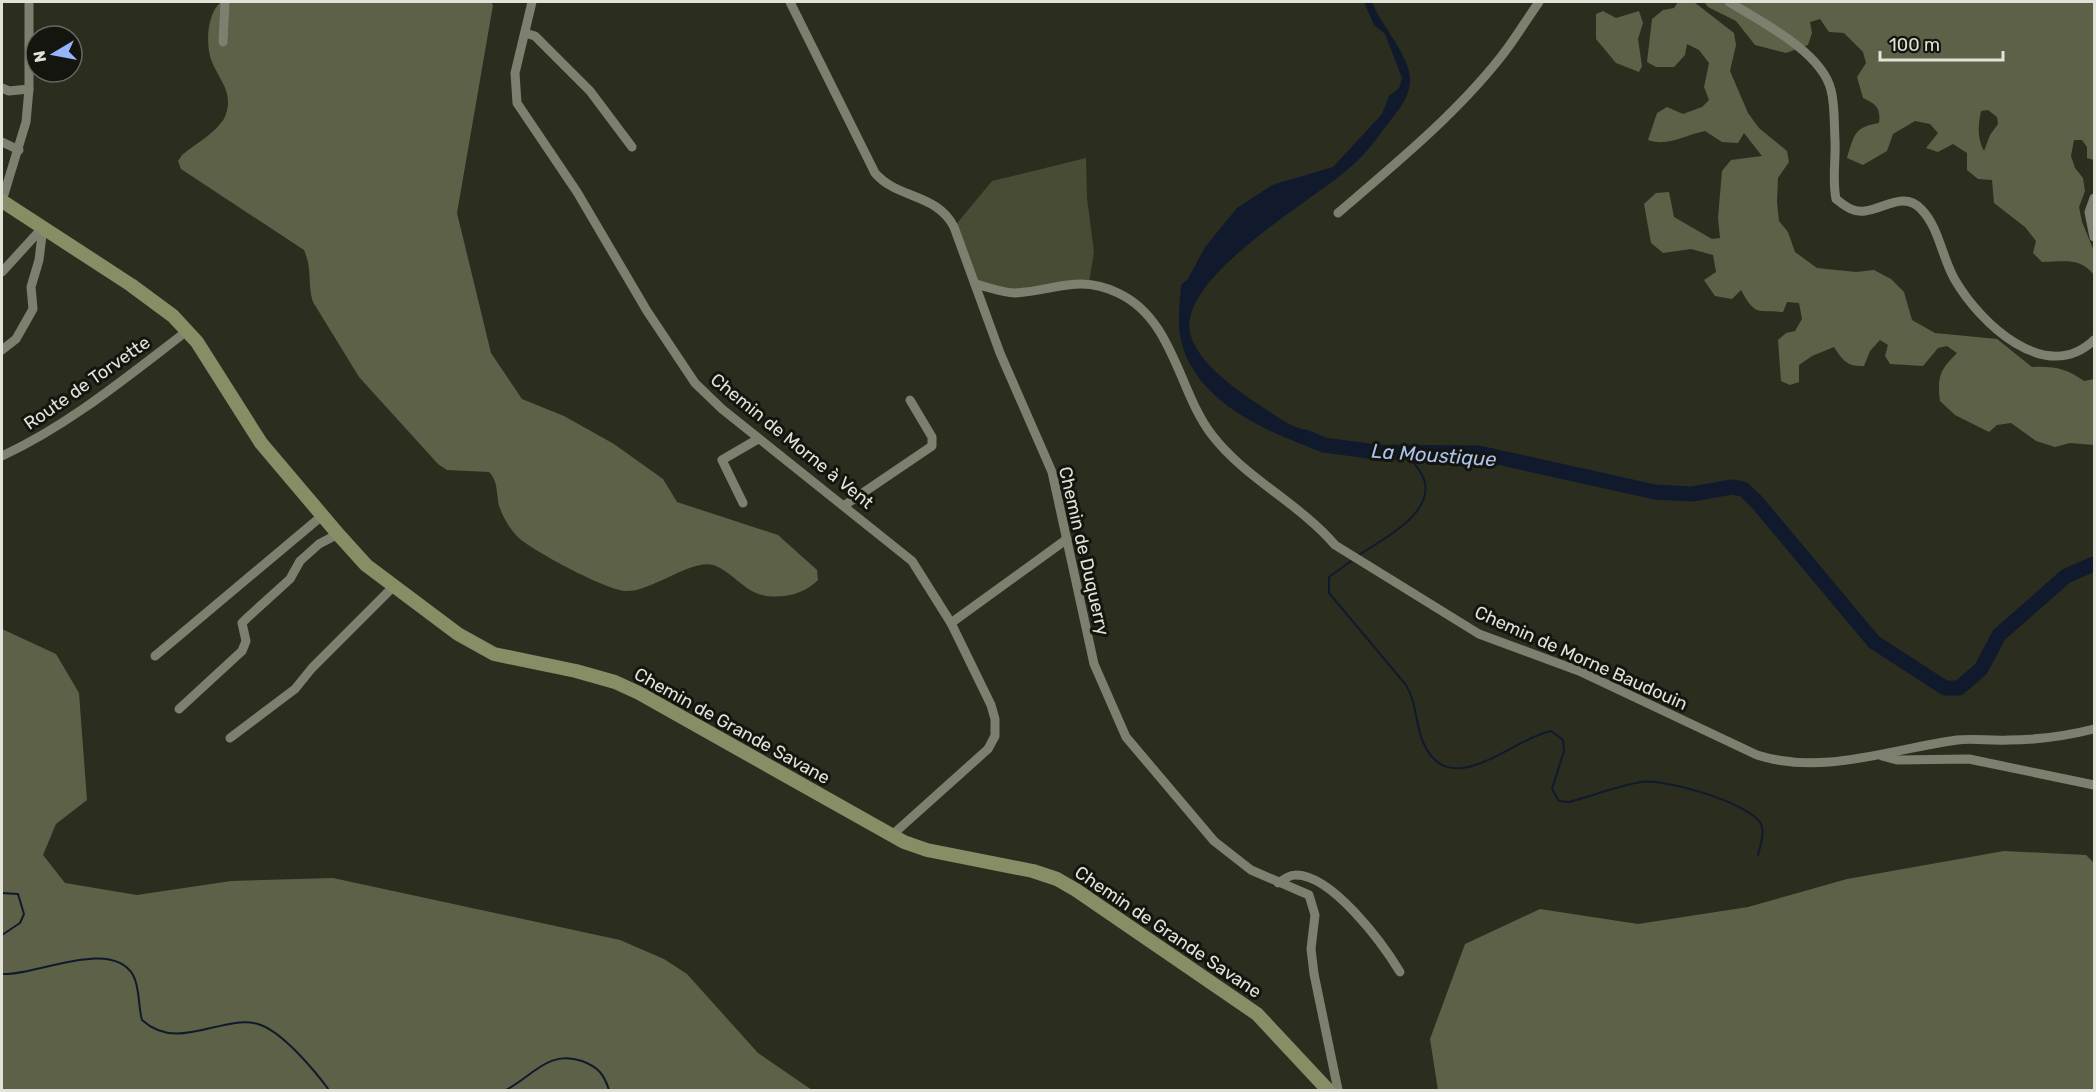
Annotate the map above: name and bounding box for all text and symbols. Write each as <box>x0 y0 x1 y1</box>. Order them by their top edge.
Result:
north arrow <box>24 24 84 84</box>
scale bar <box>1880 24 2003 62</box>
text: 100 m <box>1889 34 1940 56</box>
text: N <box>29 49 50 64</box>
street label: Route de Torvette <box>20 331 154 435</box>
street label: Chemin de Morne à Vent <box>706 368 878 514</box>
water label: La Moustique <box>1371 439 1497 471</box>
street label: Chemin de Duquerry <box>1054 465 1114 638</box>
street label: Chemin de Morne Baudouin <box>1471 601 1691 715</box>
street label: Chemin de Grande Savane <box>630 663 834 789</box>
street label: Chemin de Grande Savane <box>1070 861 1266 1003</box>

